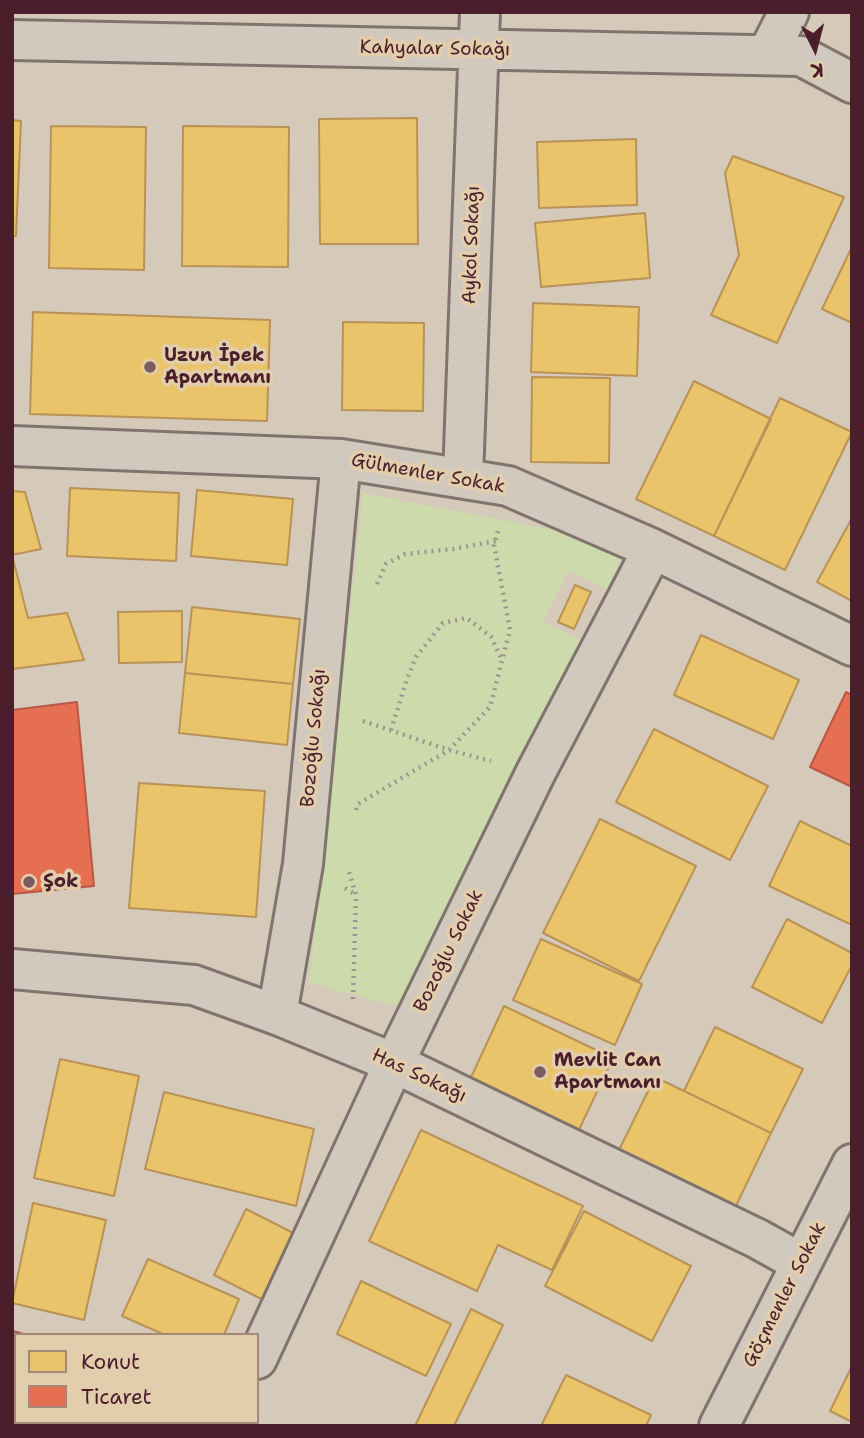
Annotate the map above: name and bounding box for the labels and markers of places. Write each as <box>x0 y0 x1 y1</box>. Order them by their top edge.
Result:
place label: Uzun İpek Apartmanı <box>164 345 271 389</box>
marker: Uzun İpek Apartmanı <box>142 359 158 375</box>
place label: Şok <box>43 871 78 893</box>
marker: Şok <box>21 874 37 890</box>
place label: Mevlit Can Apartmanı <box>554 1050 661 1094</box>
marker: Mevlit Can Apartmanı <box>532 1064 548 1080</box>

